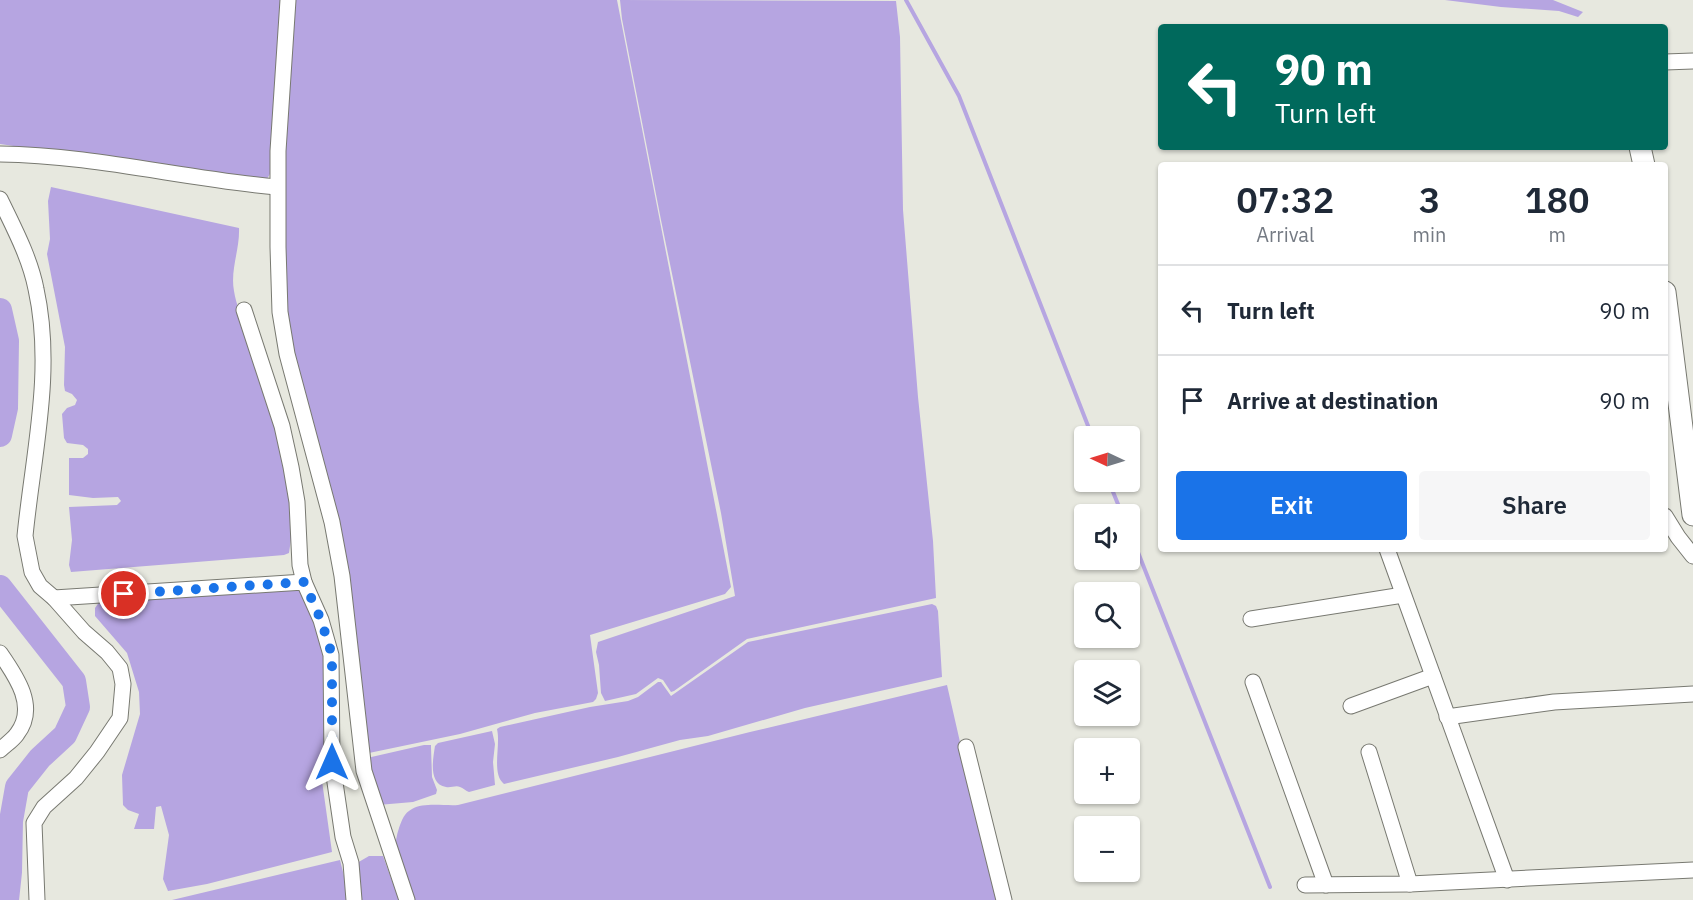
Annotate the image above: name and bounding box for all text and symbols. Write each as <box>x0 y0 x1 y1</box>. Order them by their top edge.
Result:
text: 90 m <box>1275 42 1373 97</box>
icon: left <box>1176 48 1254 126</box>
text: Turn left <box>1275 95 1376 130</box>
text: 07:32 <box>1236 176 1334 223</box>
text: 3 <box>1419 176 1440 223</box>
text: 180 <box>1525 176 1590 223</box>
text: Arrival <box>1256 221 1314 248</box>
text: min <box>1413 221 1446 248</box>
text: m <box>1548 221 1566 248</box>
icon: left <box>1176 294 1209 327</box>
text: Turn left <box>1227 296 1315 325</box>
text: 90 m <box>1599 296 1650 325</box>
icon: arrive <box>1176 384 1209 417</box>
text: Arrive at destination <box>1227 386 1438 415</box>
text: 90 m <box>1599 386 1650 415</box>
north arrow <box>1074 426 1140 492</box>
map controls <box>1074 426 1140 882</box>
button: Exit <box>1176 471 1407 540</box>
button: Share <box>1419 471 1650 540</box>
button: sound <box>1074 504 1140 570</box>
pin <box>98 568 149 619</box>
icon: arrive <box>107 577 140 610</box>
button: search <box>1074 582 1140 648</box>
button: layers <box>1074 660 1140 726</box>
position arrow <box>300 730 364 794</box>
button: + <box>1074 738 1140 804</box>
button: − <box>1074 816 1140 882</box>

